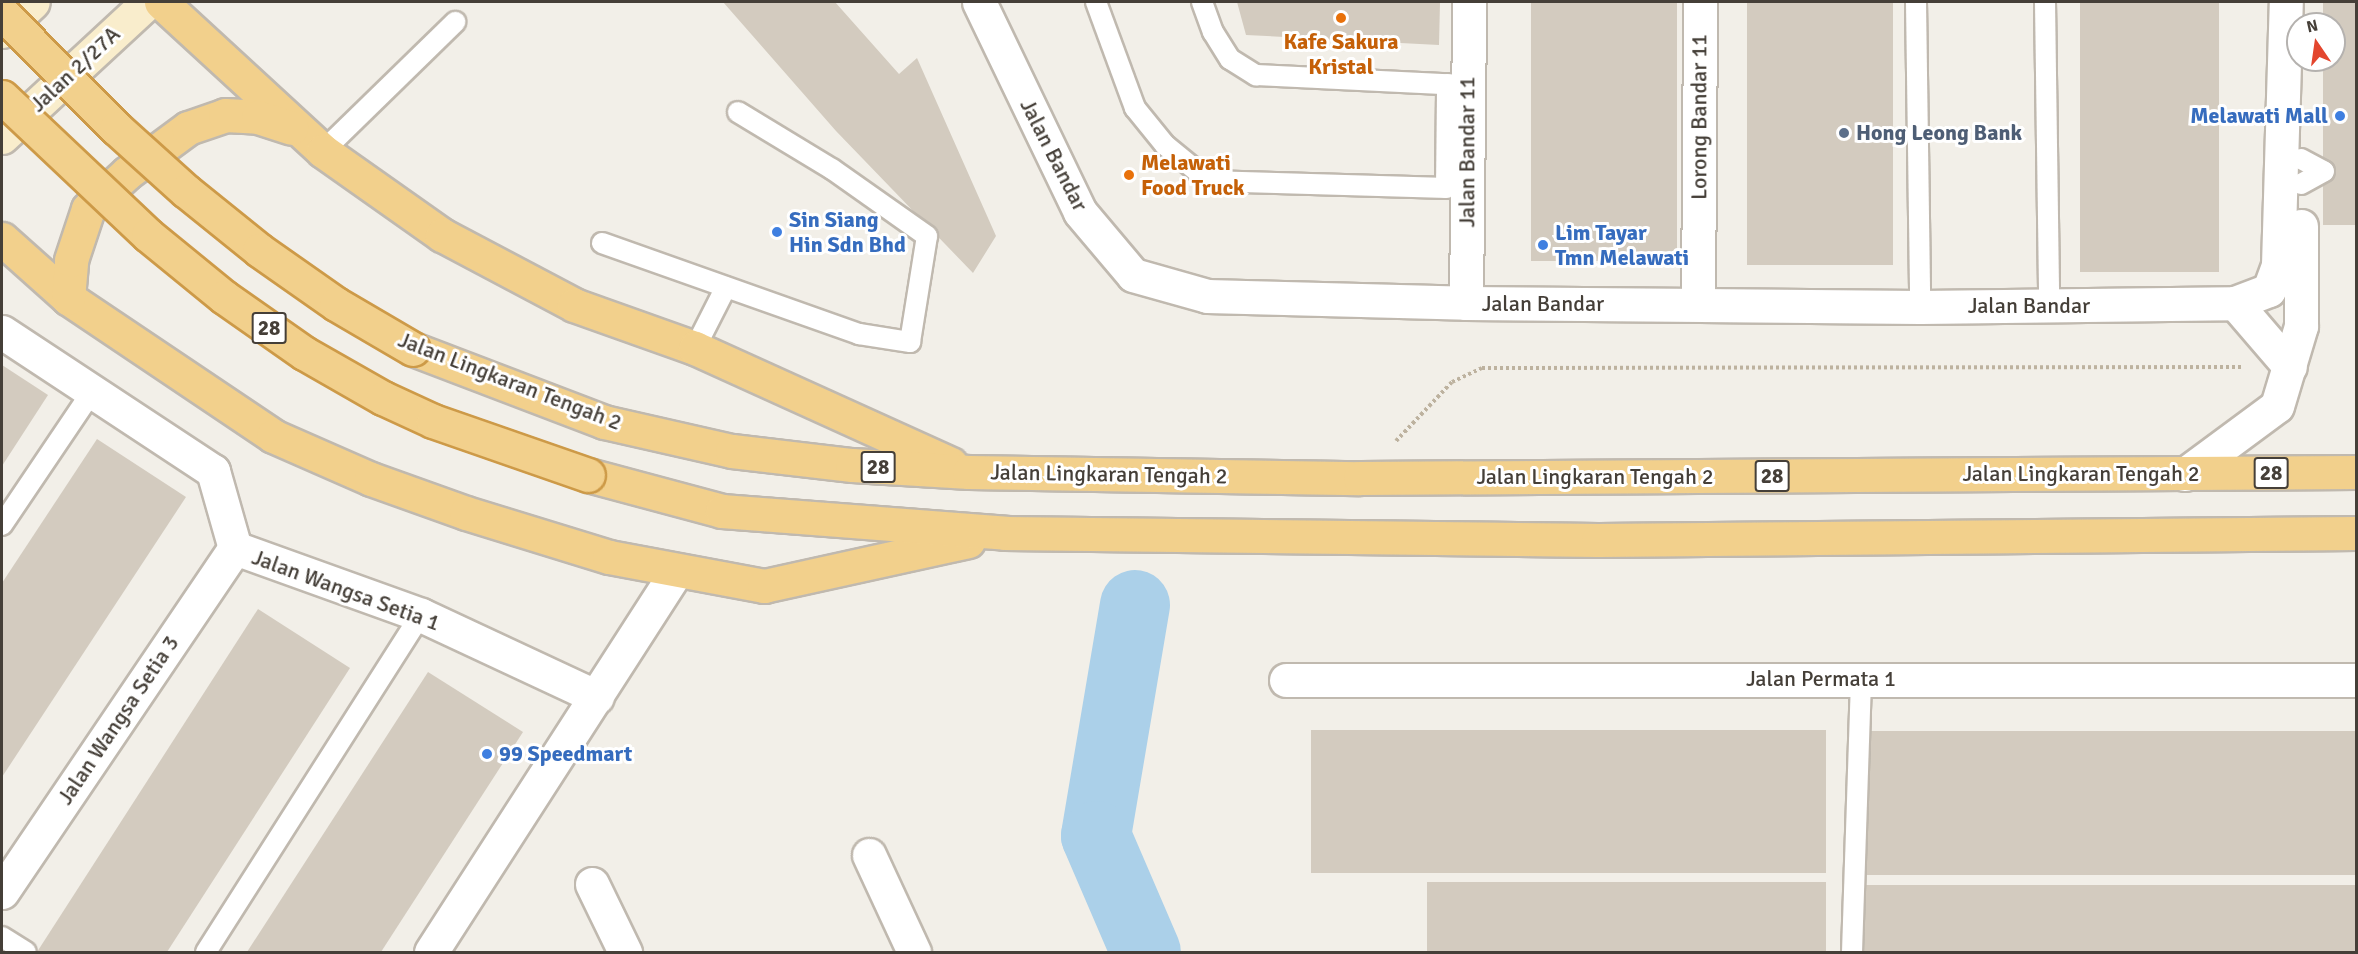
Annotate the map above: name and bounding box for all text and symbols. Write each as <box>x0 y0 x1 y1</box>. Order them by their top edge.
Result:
marker: Kafe Sakura Kristal <box>1334 11 1348 25</box>
north arrow <box>2286 12 2346 72</box>
text: N <box>2305 15 2320 37</box>
street label: Jalan 2/27A <box>25 21 125 117</box>
place label: Kafe Sakura Kristal <box>1283 28 1399 80</box>
street label: Lorong Bandar 11 <box>1686 34 1712 200</box>
street label: Jalan Bandar 11 <box>1454 77 1480 227</box>
street label: Jalan Bandar <box>1014 95 1094 215</box>
place label: Melawati Mall <box>2190 103 2328 129</box>
marker: Melawati Mall <box>2333 109 2347 123</box>
place label: Hong Leong Bank <box>1856 120 2022 146</box>
marker: Hong Leong Bank <box>1837 126 1851 140</box>
place label: Melawati Food Truck <box>1141 149 1245 200</box>
marker: Melawati Food Truck <box>1122 168 1136 182</box>
place label: Sin Siang Hin Sdn Bhd <box>789 206 906 258</box>
place label: Lim Tayar Tmn Melawati <box>1555 219 1689 270</box>
marker: Sin Siang Hin Sdn Bhd <box>770 225 784 239</box>
marker: Lim Tayar Tmn Melawati <box>1536 238 1550 252</box>
street label: Jalan Bandar <box>1482 291 1604 317</box>
street label: Jalan Bandar <box>1968 293 2090 319</box>
road number: 28 <box>251 310 287 346</box>
street label: Jalan Lingkaran Tengah 2 <box>395 326 625 436</box>
road number: 28 <box>860 449 896 485</box>
road number: 28 <box>2253 455 2289 491</box>
road number: 28 <box>1754 458 1790 494</box>
street label: Jalan Lingkaran Tengah 2 <box>990 459 1228 489</box>
street label: Jalan Lingkaran Tengah 2 <box>1962 461 2200 487</box>
street label: Jalan Lingkaran Tengah 2 <box>1476 464 1714 490</box>
street label: Jalan Wangsa Setia 1 <box>248 544 444 636</box>
street label: Jalan Wangsa Setia 3 <box>52 630 184 810</box>
street label: Jalan Permata 1 <box>1746 666 1896 692</box>
place label: 99 Speedmart <box>499 741 632 767</box>
marker: 99 Speedmart <box>480 747 494 761</box>

